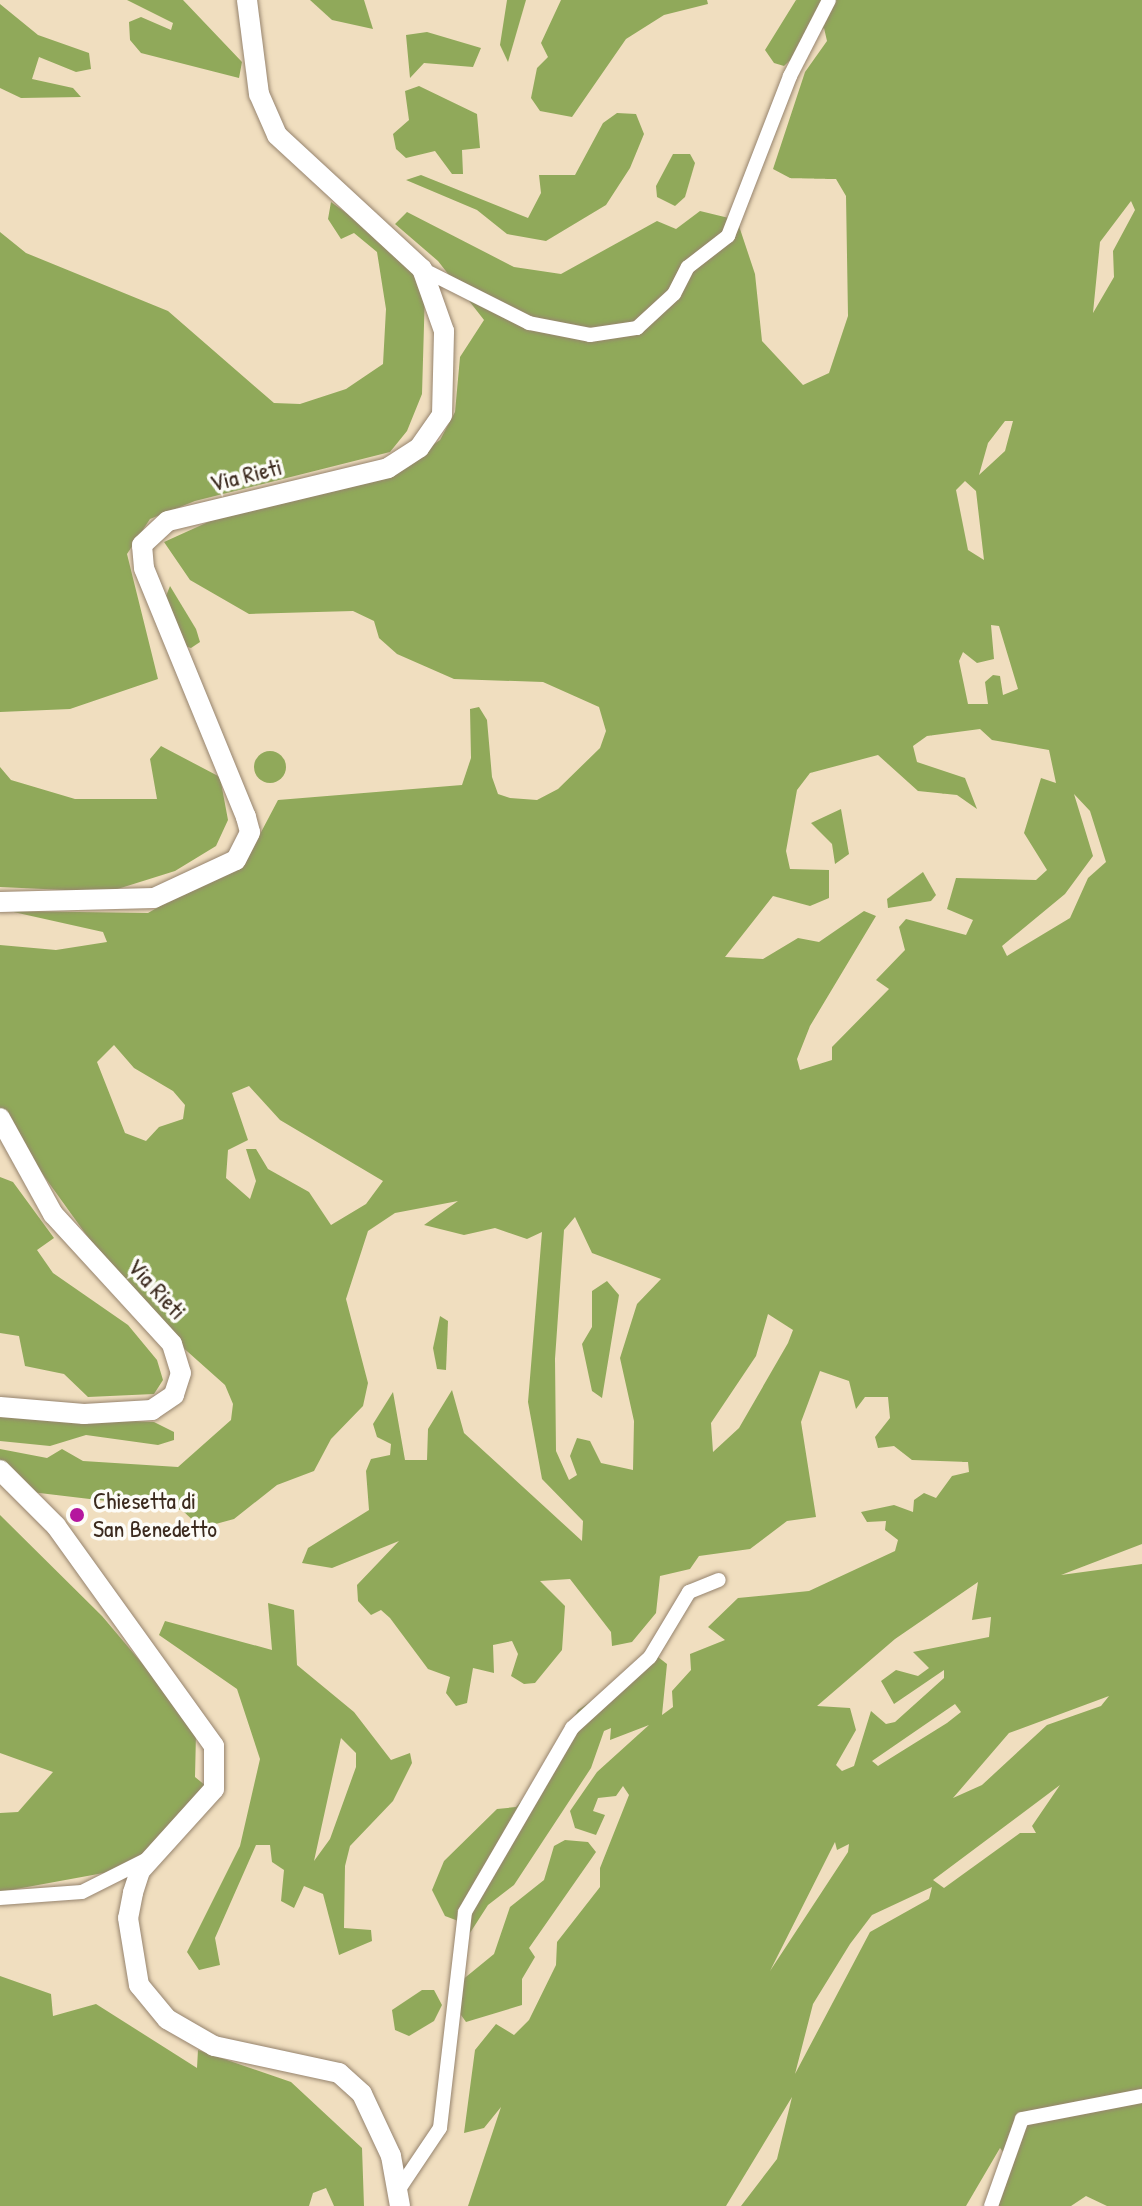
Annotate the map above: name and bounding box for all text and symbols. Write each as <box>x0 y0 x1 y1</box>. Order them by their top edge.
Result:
street label: Via Rieti <box>207 452 285 498</box>
street label: Via Rieti <box>121 1252 193 1326</box>
place label: Chiesetta di San Benedetto <box>93 1487 217 1543</box>
marker: Chiesetta di San Benedetto <box>68 1506 86 1524</box>

